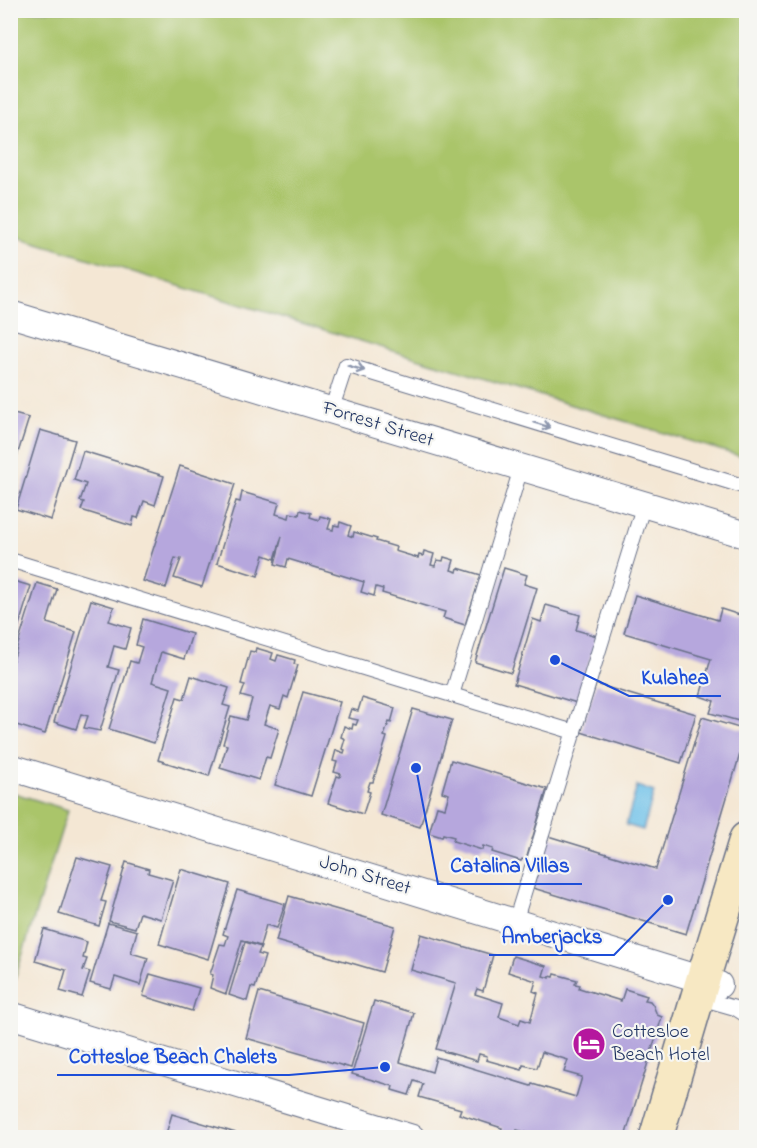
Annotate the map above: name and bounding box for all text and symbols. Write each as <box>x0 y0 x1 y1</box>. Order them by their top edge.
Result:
one-way arrow <box>346 363 365 374</box>
street label: Forrest Street <box>318 394 438 456</box>
one-way arrow <box>532 420 551 431</box>
callout: Kulahea <box>629 657 721 696</box>
text: Kulahea <box>641 664 709 694</box>
callout: Catalina Villas <box>438 845 582 884</box>
street label: John Street <box>316 848 415 904</box>
text: Catalina Villas <box>450 852 570 882</box>
callout: Amberjacks <box>489 916 614 955</box>
text: Amberjacks <box>502 923 603 953</box>
place label: Cottesloe Beach Hotel <box>611 1018 710 1070</box>
hotel icon: Cottesloe Beach Hotel <box>571 1026 607 1062</box>
callout: Cottesloe Beach Chalets <box>57 1036 289 1075</box>
text: Cottesloe Beach Chalets <box>69 1043 278 1073</box>

